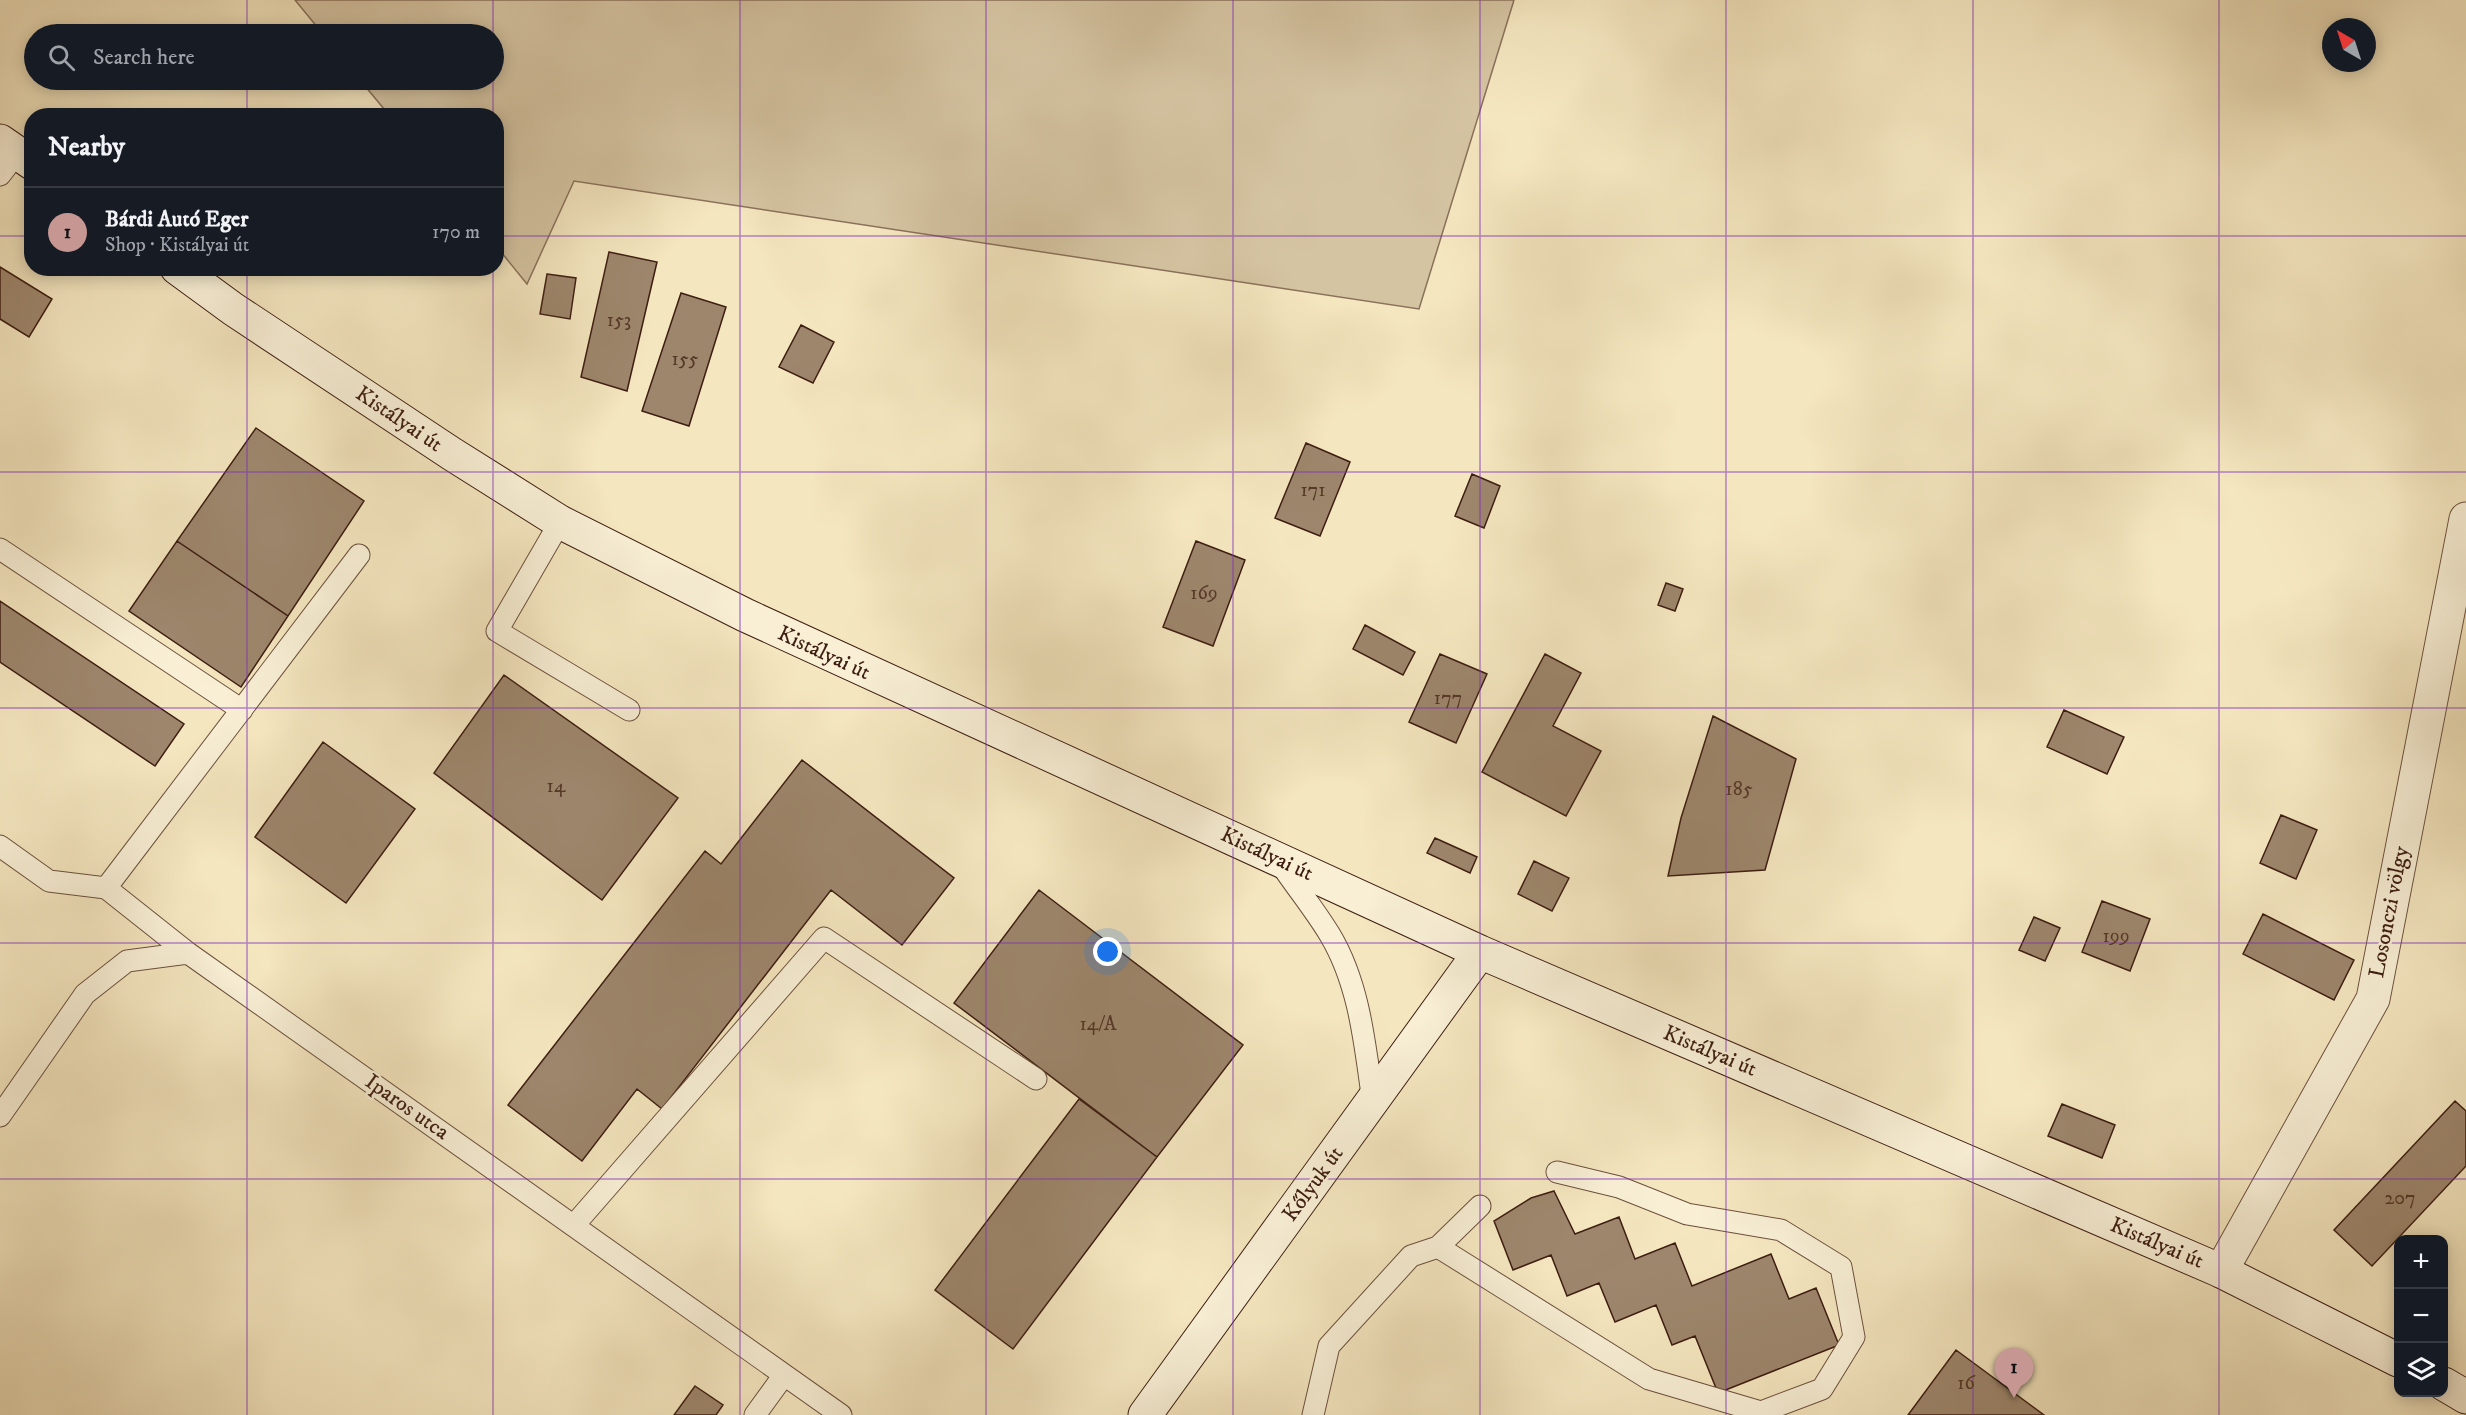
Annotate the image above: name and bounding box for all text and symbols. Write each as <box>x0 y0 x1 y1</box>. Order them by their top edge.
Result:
north arrow <box>2322 18 2376 72</box>
search box <box>24 24 504 90</box>
icon: search <box>45 41 78 74</box>
text: Search here <box>93 44 195 71</box>
text: Nearby <box>48 131 125 164</box>
text: Bárdi Autó Eger <box>105 206 248 233</box>
text: 1 <box>64 220 71 245</box>
text: 170 m <box>432 220 480 245</box>
text: Shop · Kistályai út <box>105 233 249 258</box>
house number: 153 <box>607 308 631 333</box>
house number: 155 <box>671 347 699 372</box>
street label: Kistályai út <box>350 380 448 458</box>
house number: 171 <box>1300 478 1326 503</box>
house number: 169 <box>1190 581 1218 606</box>
street label: Kistályai út <box>773 620 875 686</box>
house number: 177 <box>1434 686 1462 711</box>
house number: 14 <box>547 774 566 799</box>
house number: 185 <box>1725 777 1753 802</box>
street label: Kistályai út <box>1216 821 1318 887</box>
street label: Losonczi völgy <box>2363 843 2415 980</box>
house number: 199 <box>2102 924 2130 949</box>
your location <box>1093 937 1122 966</box>
house number: 14/A <box>1079 1012 1117 1037</box>
street label: Kistályai út <box>1659 1019 1761 1083</box>
street label: Iparos utca <box>360 1068 455 1146</box>
street label: Kőlyuk út <box>1277 1141 1349 1227</box>
house number: 207 <box>2384 1186 2416 1211</box>
street label: Kistályai út <box>2106 1211 2208 1275</box>
map controls <box>2394 1235 2448 1397</box>
button: + <box>2394 1235 2448 1289</box>
button: − <box>2394 1289 2448 1343</box>
button: layers <box>2394 1343 2448 1397</box>
pin: 1 <box>1994 1348 2034 1398</box>
house number: 16 <box>1957 1371 1975 1396</box>

